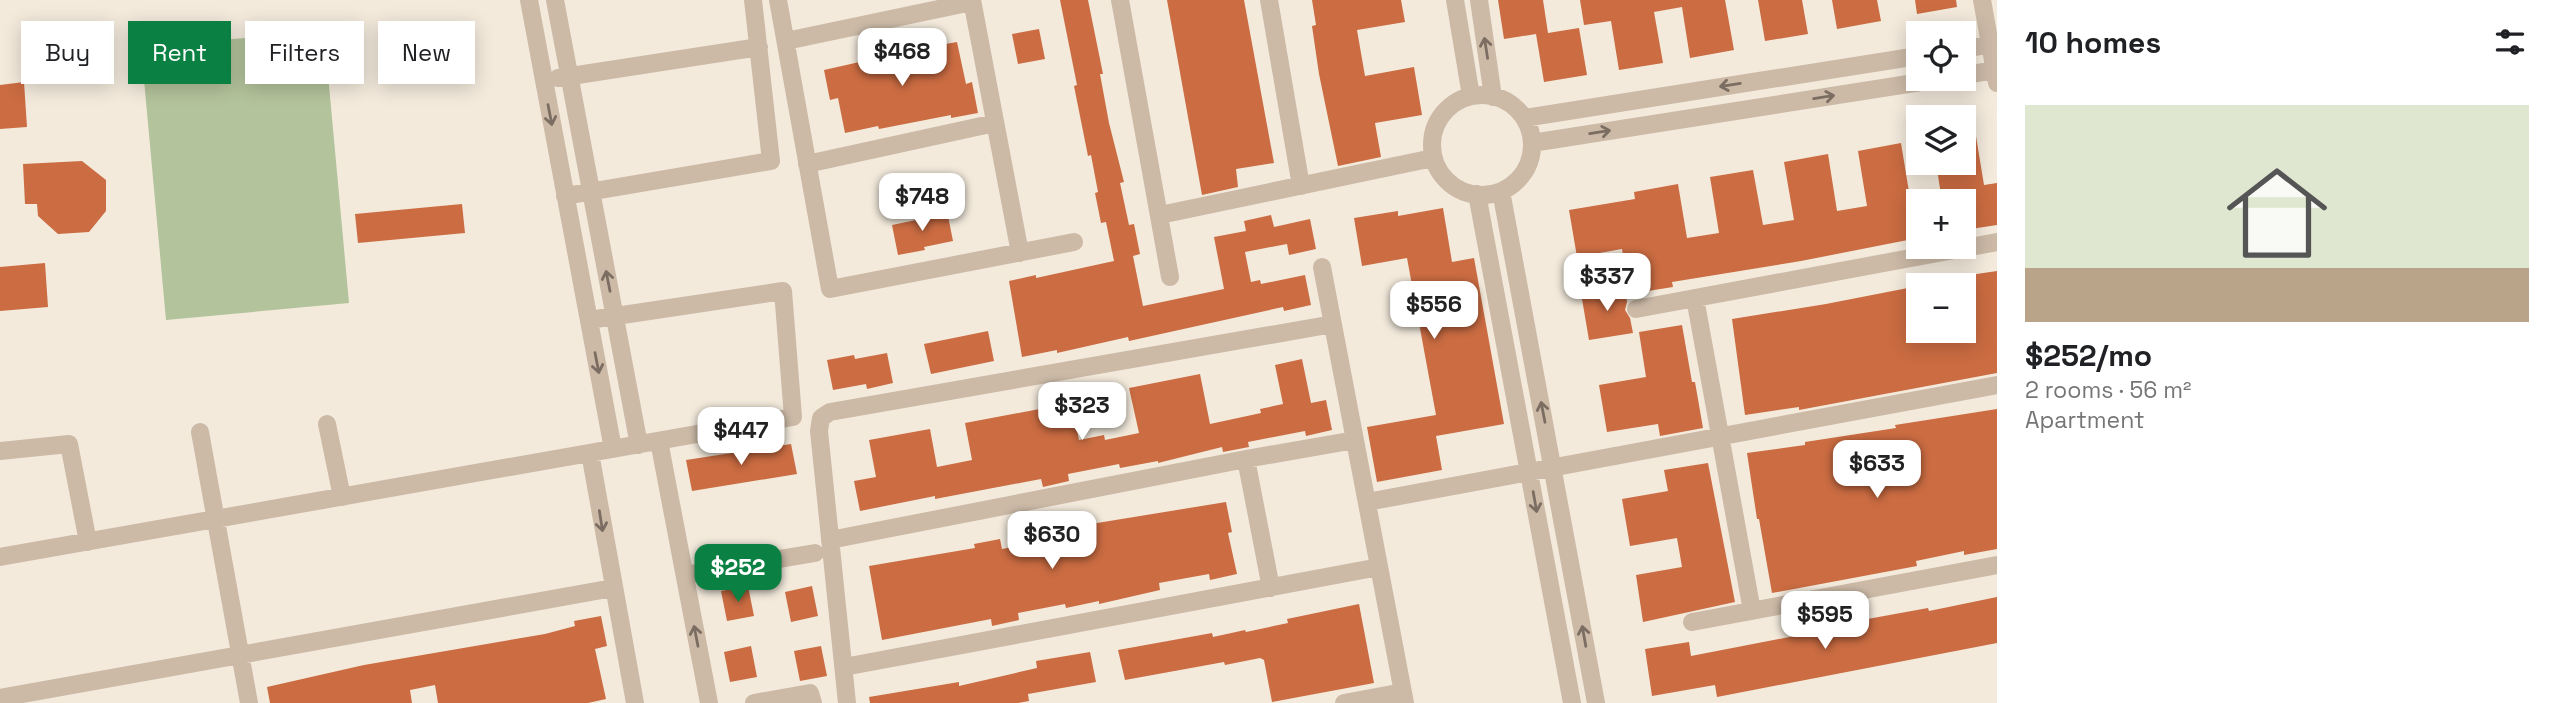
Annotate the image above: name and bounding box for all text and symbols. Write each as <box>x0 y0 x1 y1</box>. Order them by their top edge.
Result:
chip: Buy <box>21 21 114 84</box>
chip: Rent <box>128 21 231 84</box>
chip: Filters <box>245 21 364 84</box>
chip: New <box>378 21 475 84</box>
map controls <box>1906 21 1976 343</box>
button: locate <box>1906 21 1976 91</box>
text: 10 homes <box>2025 23 2161 62</box>
icon: filters <box>2491 23 2529 61</box>
pin: $468 <box>861 28 943 88</box>
text: $468 <box>874 36 930 66</box>
one-way arrow <box>1479 37 1492 60</box>
one-way arrow <box>1719 79 1741 92</box>
one-way arrow <box>1813 90 1835 103</box>
one-way arrow <box>544 103 558 126</box>
button: layers <box>1906 105 1976 175</box>
one-way arrow <box>1588 125 1611 138</box>
icon: home <box>2214 150 2340 276</box>
pin: $748 <box>881 174 963 233</box>
text: $748 <box>895 181 949 211</box>
button: + <box>1906 189 1976 259</box>
pin: $337 <box>1566 254 1648 313</box>
text: $337 <box>1580 261 1634 291</box>
one-way arrow <box>601 270 614 293</box>
button: − <box>1906 273 1976 343</box>
pin: $556 <box>1393 282 1475 341</box>
text: $556 <box>1406 289 1462 319</box>
text: $252/mo <box>2025 336 2152 375</box>
one-way arrow <box>590 351 604 374</box>
text: 2 rooms · 56 m² <box>2025 375 2191 405</box>
pin: $323 <box>1041 382 1123 442</box>
text: $323 <box>1054 390 1110 420</box>
one-way arrow <box>1536 401 1549 424</box>
text: Apartment <box>2025 405 2145 435</box>
pin: $447 <box>700 407 782 467</box>
text: $447 <box>714 415 768 445</box>
pin: $633 <box>1836 440 1918 500</box>
text: $633 <box>1849 448 1905 478</box>
one-way arrow <box>1529 490 1543 513</box>
one-way arrow <box>595 509 608 532</box>
pin: $630 <box>1011 512 1093 571</box>
text: $630 <box>1023 519 1081 549</box>
pin: $252 <box>697 544 779 604</box>
text: $252 <box>711 552 765 582</box>
pin: $595 <box>1784 592 1866 651</box>
text: $595 <box>1797 599 1853 629</box>
one-way arrow <box>689 625 702 648</box>
one-way arrow <box>1576 625 1590 648</box>

